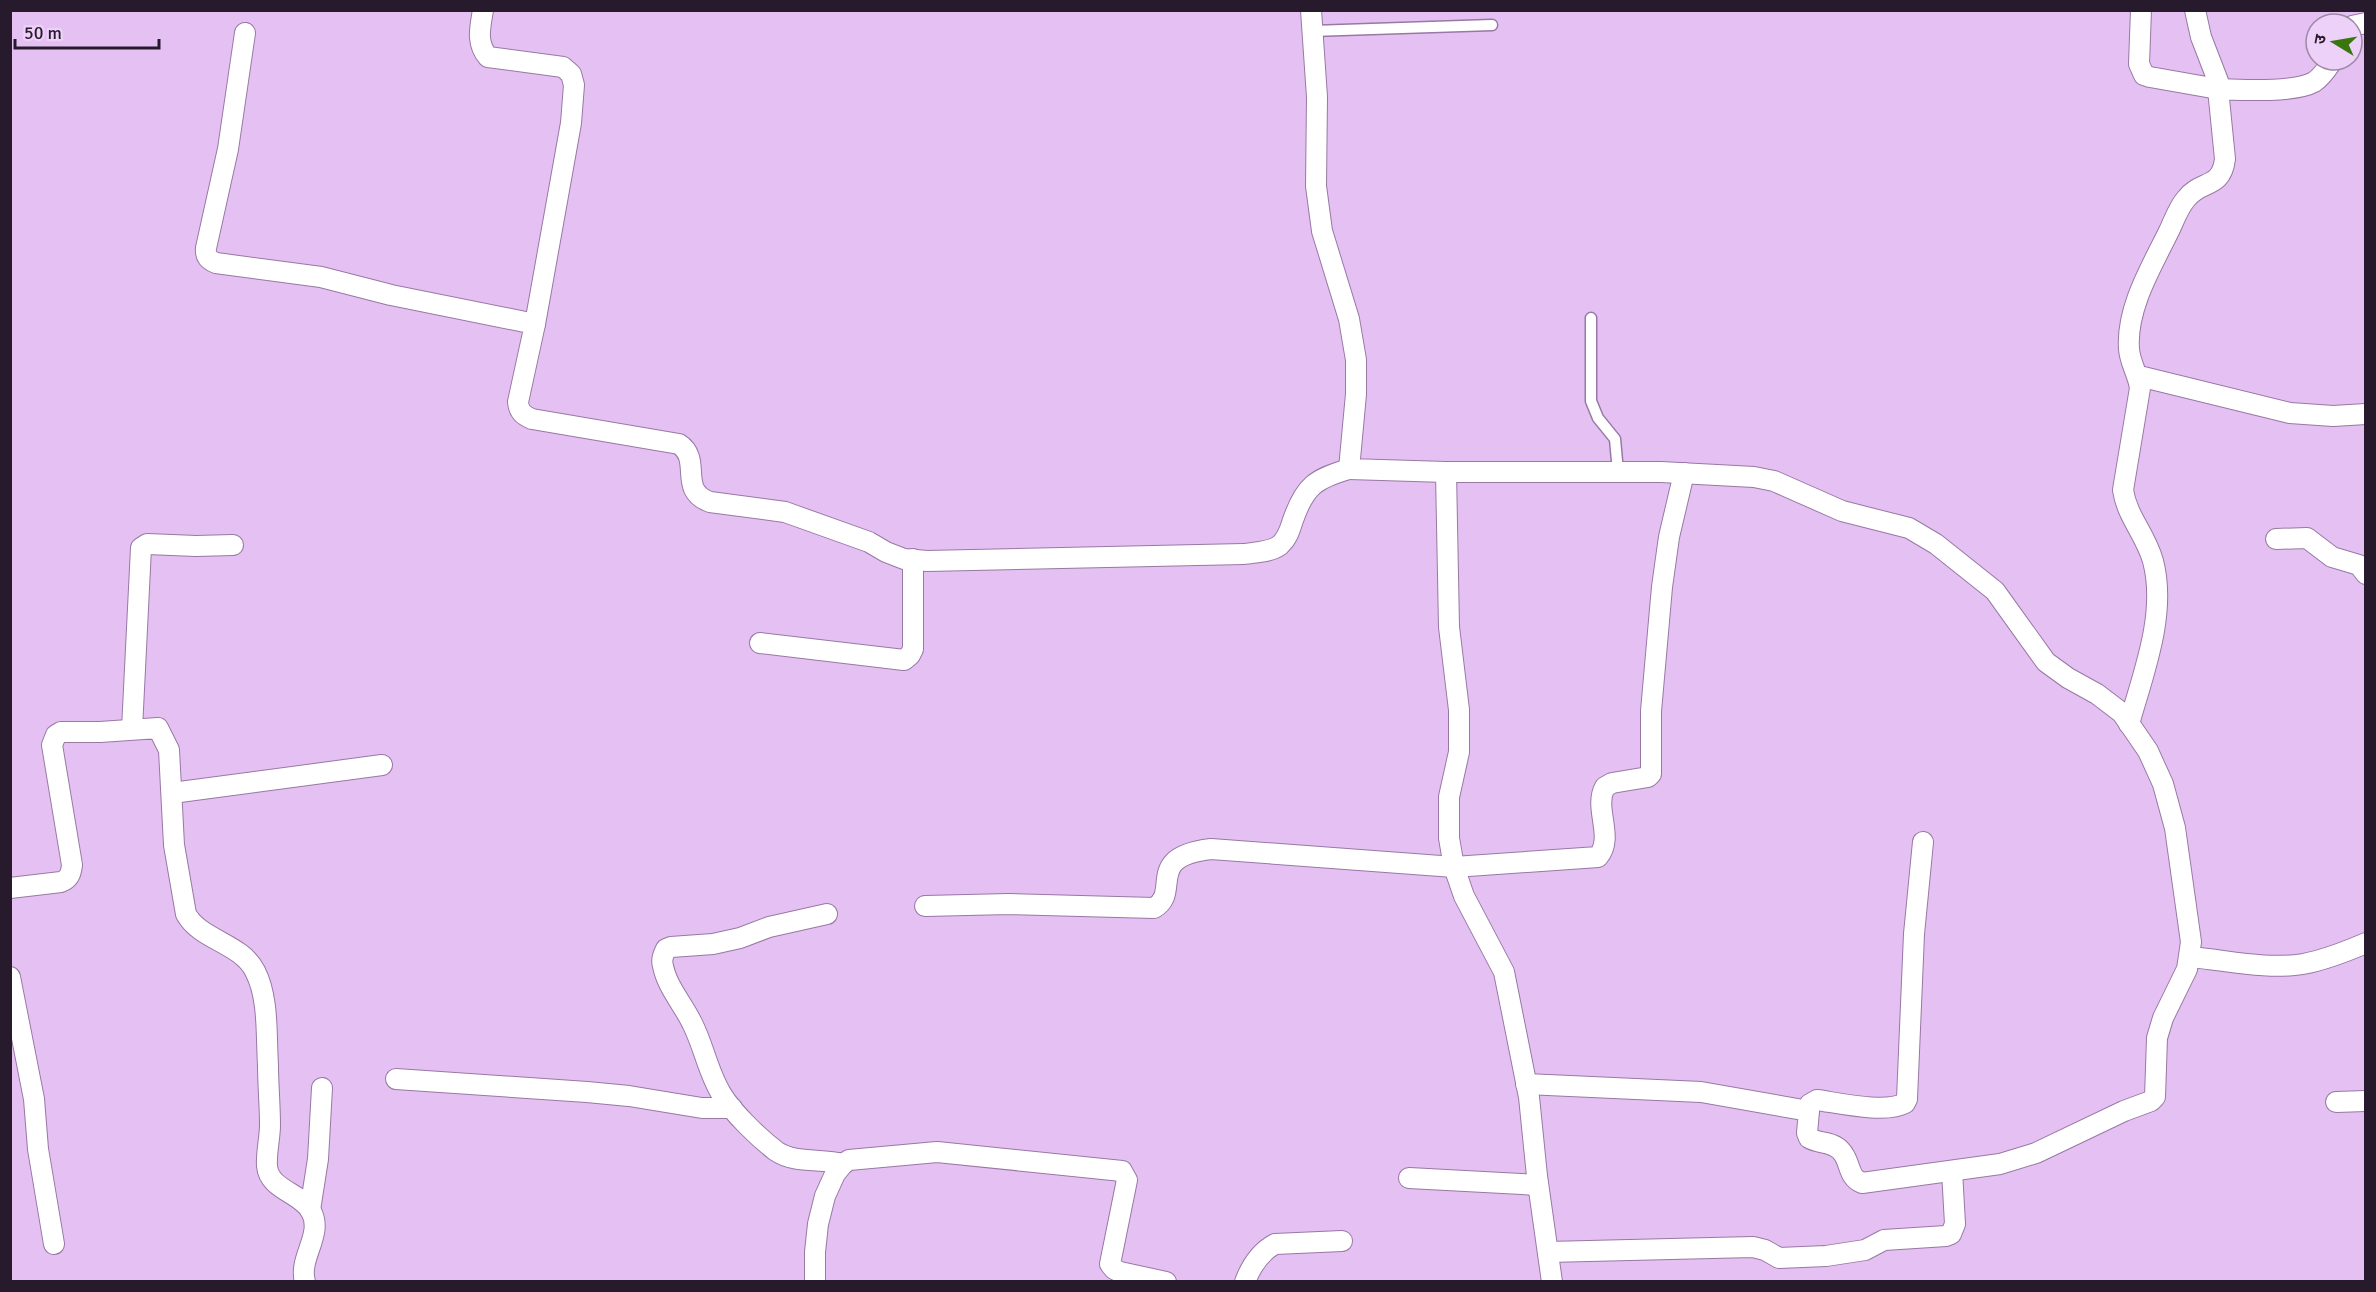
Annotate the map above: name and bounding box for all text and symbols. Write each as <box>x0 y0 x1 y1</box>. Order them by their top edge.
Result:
scale bar <box>15 12 159 50</box>
north arrow <box>2304 12 2364 72</box>
text: 50 m <box>24 22 62 44</box>
text: उ <box>2310 32 2331 46</box>

